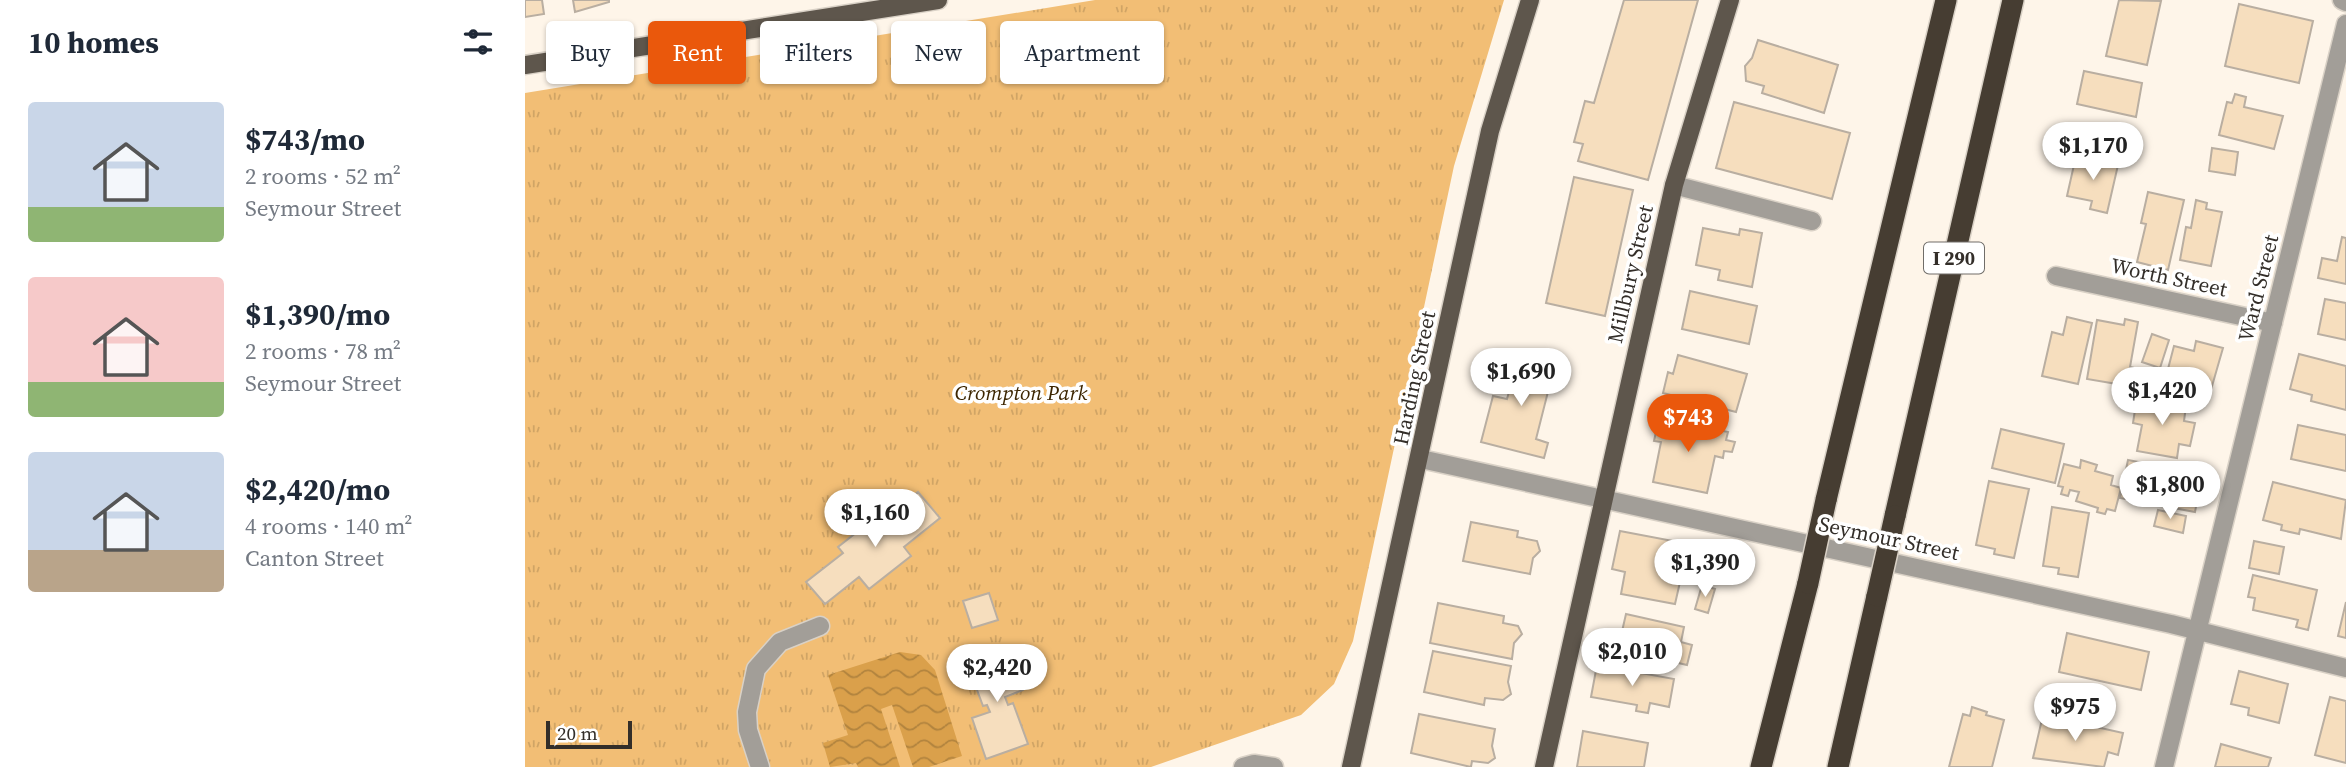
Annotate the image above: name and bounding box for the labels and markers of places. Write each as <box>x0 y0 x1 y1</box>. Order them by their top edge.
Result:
pin: $1,170 <box>2036 122 2150 182</box>
pin: $1,690 <box>1464 348 1578 408</box>
pin: $1,420 <box>2105 368 2219 427</box>
pin: $743 <box>1647 394 1729 454</box>
pin: $1,800 <box>2113 462 2227 521</box>
pin: $1,160 <box>818 490 932 549</box>
pin: $1,390 <box>1648 540 1762 599</box>
pin: $2,010 <box>1575 628 1689 688</box>
pin: $2,420 <box>940 644 1054 704</box>
pin: $975 <box>2034 684 2116 743</box>

